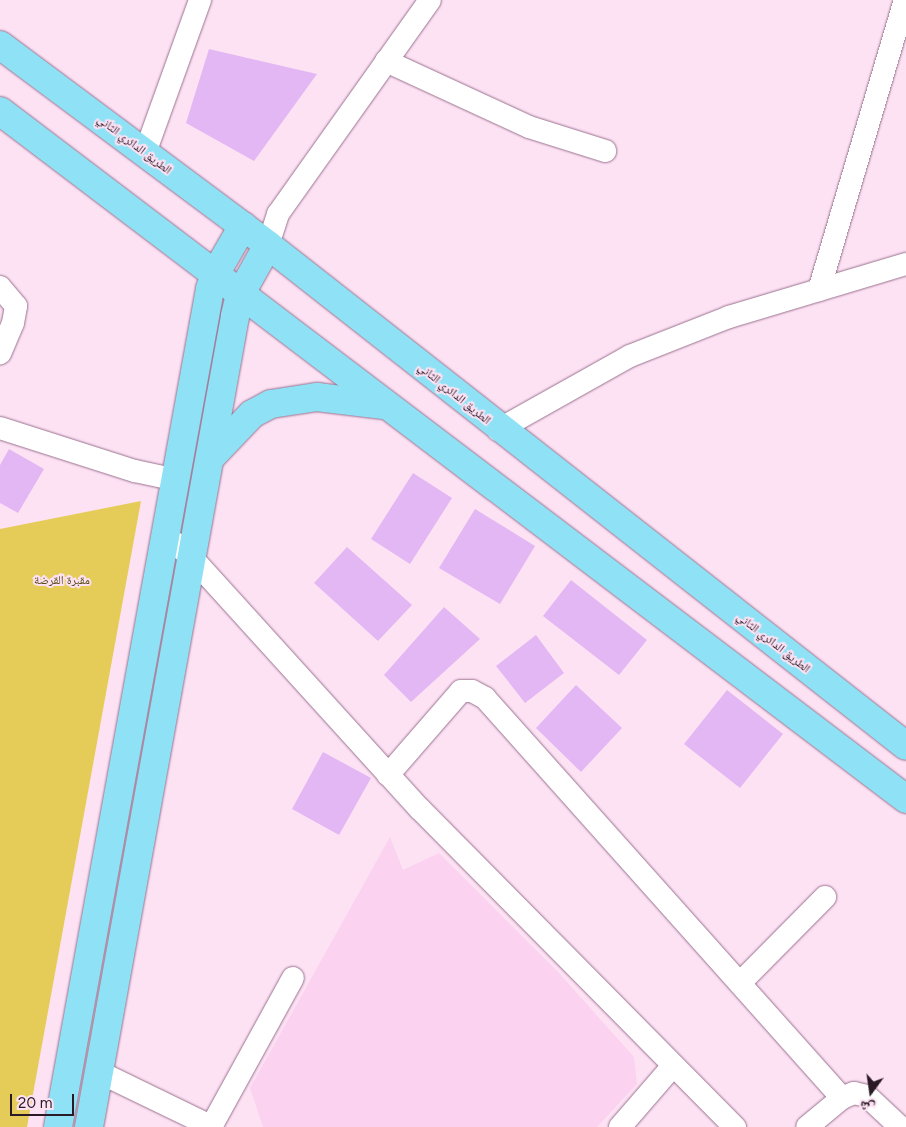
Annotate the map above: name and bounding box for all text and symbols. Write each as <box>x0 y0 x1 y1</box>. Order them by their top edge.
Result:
street label: الطريق الدائري الثاني <box>94 112 174 178</box>
street label: الطريق الدائري الثاني <box>415 360 493 428</box>
park label: مقبرة القرضة <box>34 574 90 588</box>
street label: الطريق الدائري الثاني <box>733 610 813 676</box>
north arrow <box>846 1067 896 1117</box>
scale bar <box>12 1084 76 1116</box>
text: 20 m <box>18 1094 52 1112</box>
text: ش <box>858 1097 877 1117</box>

